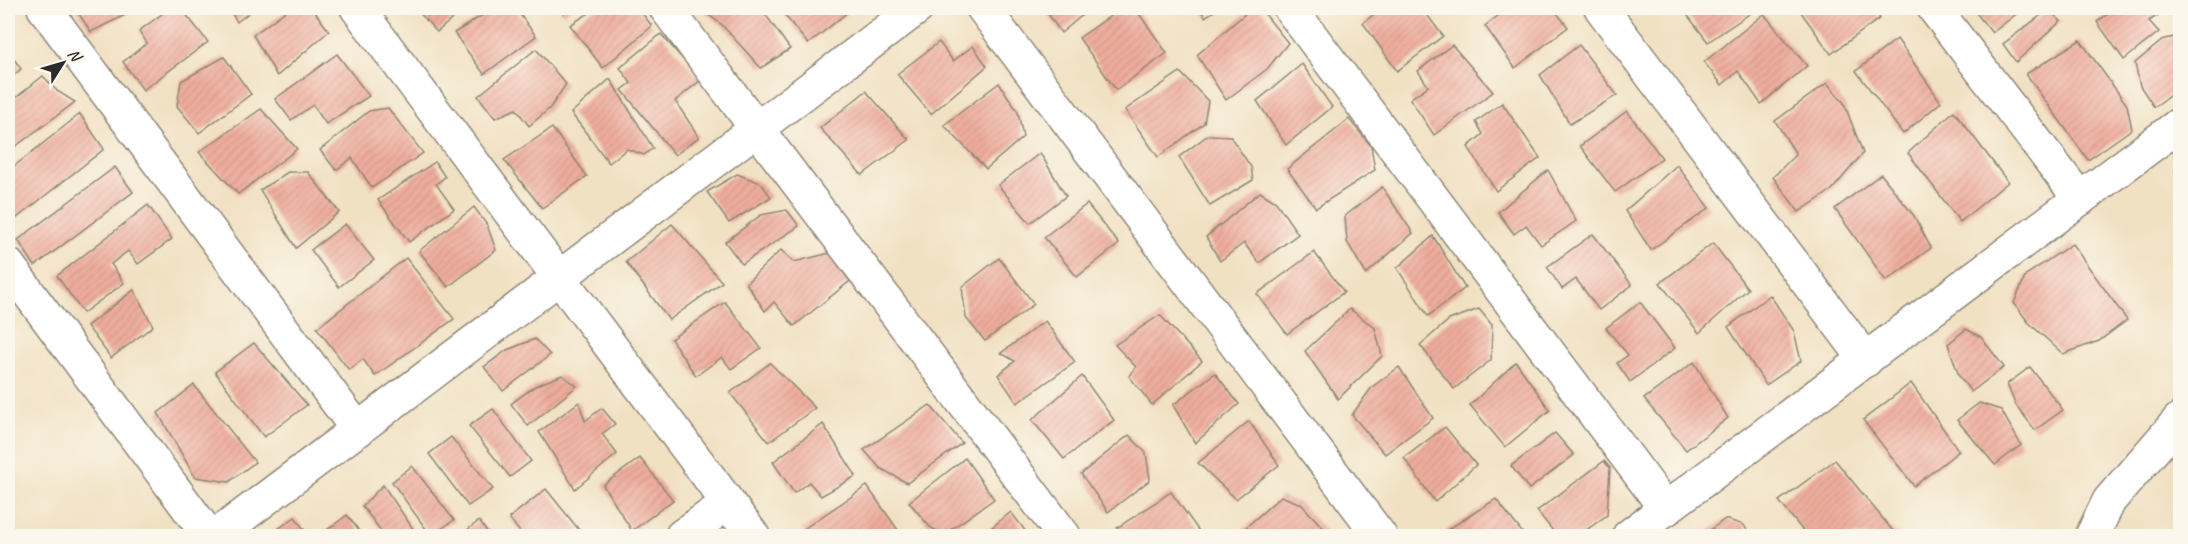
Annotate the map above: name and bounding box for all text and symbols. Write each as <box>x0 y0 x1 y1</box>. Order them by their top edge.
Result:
north arrow <box>33 33 93 93</box>
text: N <box>63 45 87 67</box>

